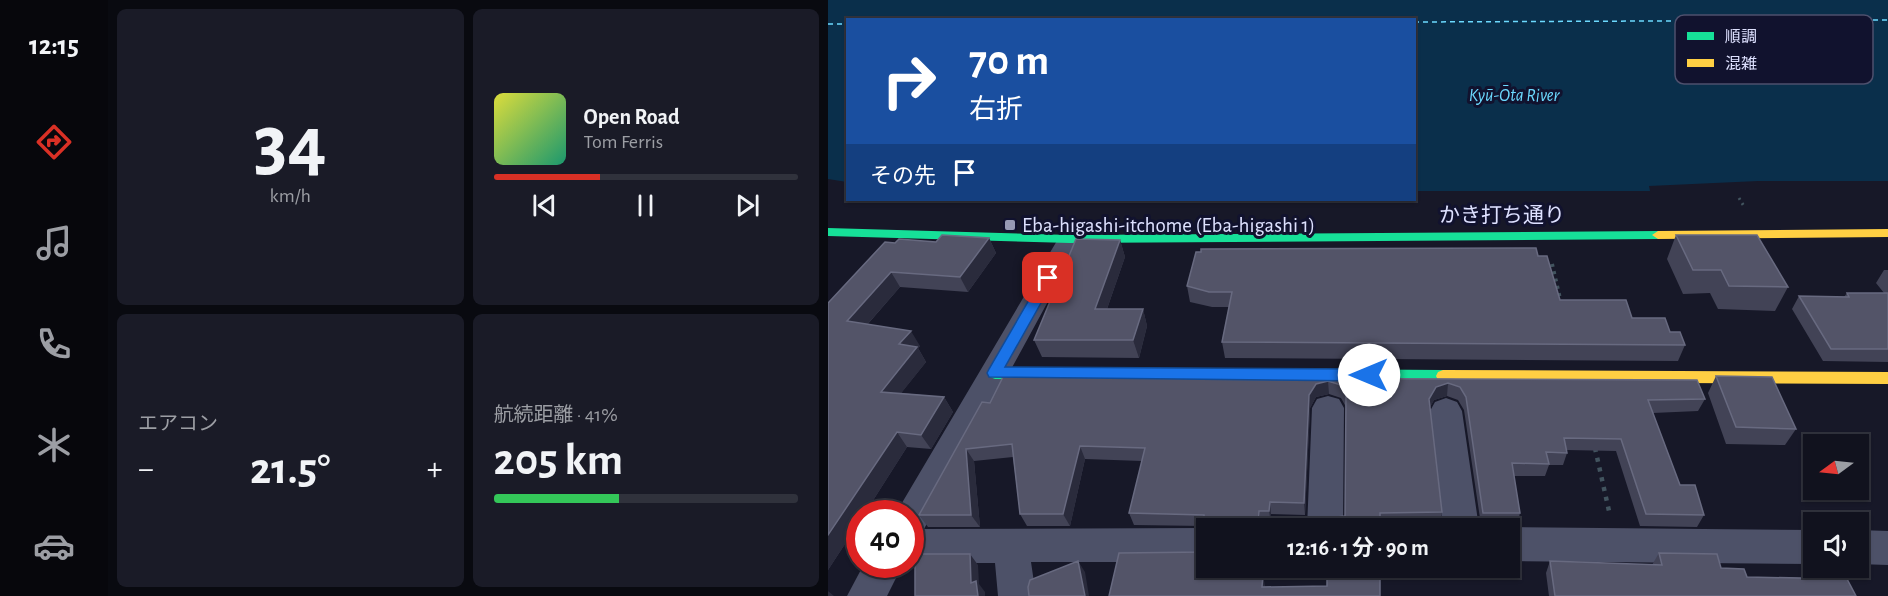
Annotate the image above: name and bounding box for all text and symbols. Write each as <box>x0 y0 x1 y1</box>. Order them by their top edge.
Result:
legend <box>1675 15 1873 84</box>
text: 順調 <box>1725 29 1757 45</box>
text: 12:15 <box>29 32 79 59</box>
text: 70 m <box>969 40 1049 82</box>
icon: right <box>870 42 948 120</box>
text: 混雑 <box>1725 55 1757 72</box>
water label: Kyū-Ōta River <box>1469 85 1561 105</box>
text: 右折 <box>969 96 1023 123</box>
text: 34 <box>254 106 327 184</box>
text: Open Road <box>584 106 680 128</box>
icon: directions <box>33 121 75 163</box>
text: Tom Ferris <box>584 132 663 152</box>
icon: arrive <box>948 156 981 189</box>
text: その先 <box>870 165 936 187</box>
text: km/h <box>270 186 311 206</box>
icon: previous <box>528 189 561 222</box>
icon: pause <box>629 189 662 222</box>
icon: next <box>731 189 764 222</box>
street label: かき打ち通り <box>1439 204 1565 226</box>
place label: Eba-higashi-itchome (Eba-higashi 1) <box>1022 215 1315 236</box>
marker: Eba-higashi-itchome (Eba-higashi 1) <box>1003 218 1017 232</box>
icon: music <box>33 222 75 264</box>
pin <box>1022 252 1073 303</box>
icon: arrive <box>1031 261 1064 294</box>
icon: phone <box>33 323 75 365</box>
position arrow <box>1337 343 1401 407</box>
text: 航続距離 · 41% <box>494 405 618 425</box>
text: エアコン <box>138 414 218 434</box>
icon: climate <box>33 424 75 466</box>
north arrow <box>1803 434 1869 500</box>
map controls <box>1803 434 1869 578</box>
text: 205 km <box>494 438 623 483</box>
text: 21.5° <box>250 447 330 492</box>
text: − <box>138 453 154 486</box>
text: + <box>427 453 442 486</box>
speed limit sign: 40 <box>846 500 924 578</box>
button: sound <box>1803 512 1869 578</box>
icon: car <box>33 525 75 567</box>
text: 12:16 · 1 分 · 90 m <box>1287 537 1429 559</box>

